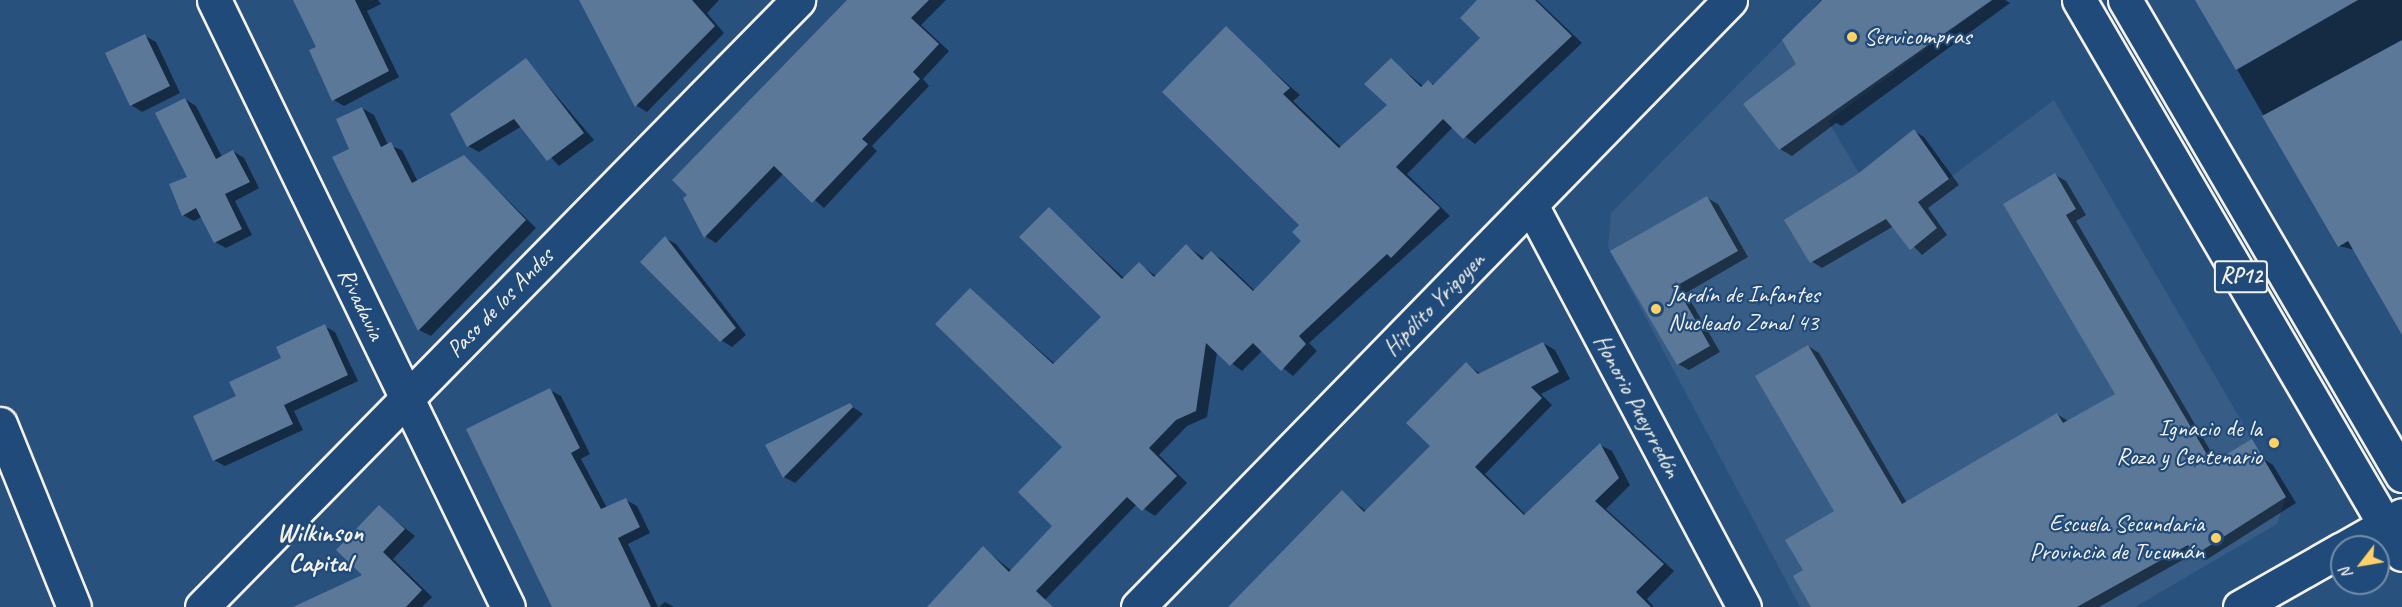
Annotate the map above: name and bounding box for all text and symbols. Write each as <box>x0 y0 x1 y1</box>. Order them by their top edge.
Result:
place label: Servicompras <box>1864 23 1971 51</box>
marker: Servicompras <box>1845 30 1859 44</box>
street label: Paso de los Andes <box>441 242 559 364</box>
street label: Hipólito Yrigoyen <box>1377 246 1491 362</box>
road number: RP12 <box>2212 258 2270 296</box>
street label: Rivadavia <box>331 263 391 345</box>
place label: Jardín de Infantes Nucleado Zonal 43 <box>1668 281 1820 337</box>
marker: Jardín de Infantes Nucleado Zonal 43 <box>1649 302 1663 316</box>
street label: Honorio Pueyrredón <box>1587 330 1687 482</box>
place label: Ignacio de la Roza y Centenario <box>2116 415 2262 471</box>
marker: Ignacio de la Roza y Centenario <box>2267 436 2281 450</box>
place label: Escuela Secundaria Provincia de Tucumán <box>2029 510 2204 566</box>
district label: Wilkinson Capital <box>277 517 363 578</box>
marker: Escuela Secundaria Provincia de Tucumán <box>2209 531 2223 545</box>
north arrow <box>2330 535 2390 595</box>
text: N <box>2335 564 2357 583</box>

